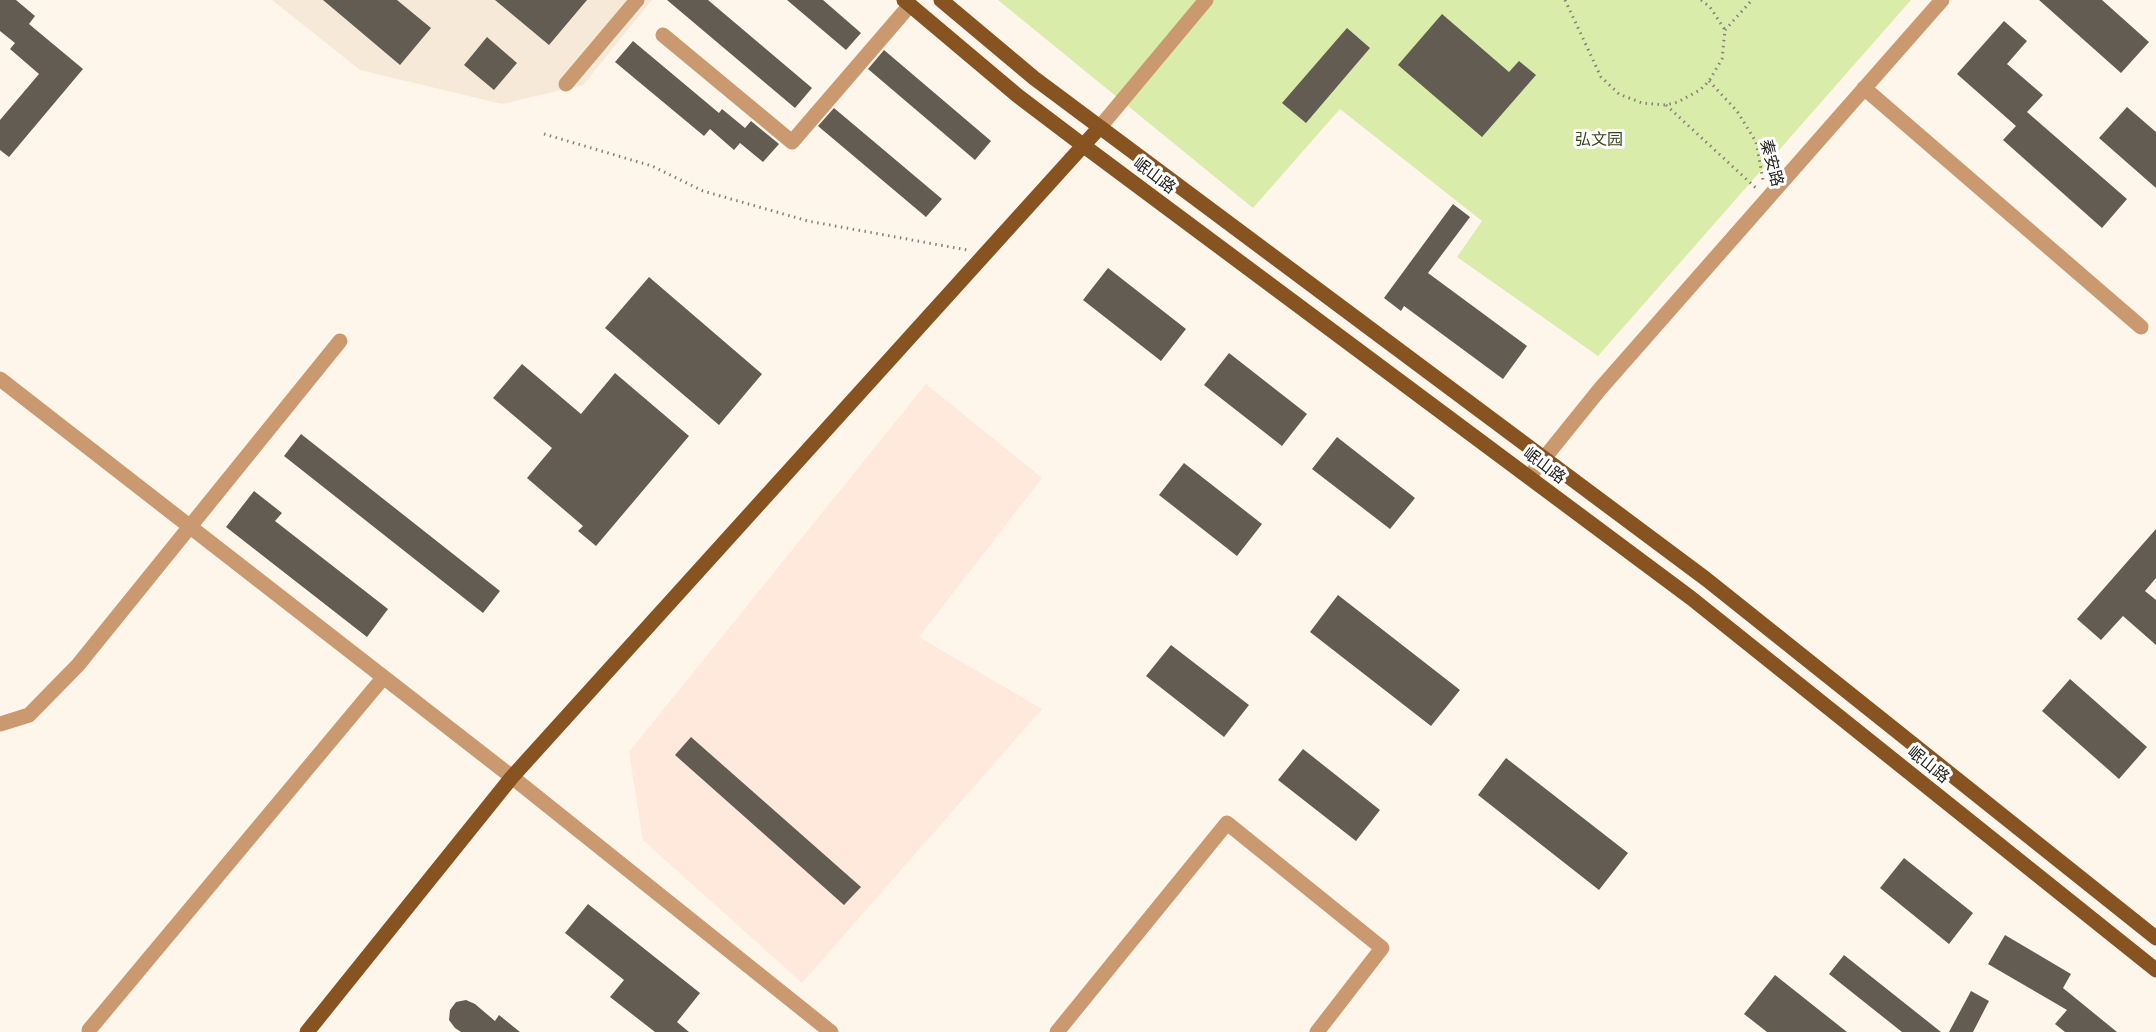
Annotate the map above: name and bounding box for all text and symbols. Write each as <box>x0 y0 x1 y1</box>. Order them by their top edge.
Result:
park label: 弘文园 <box>1575 131 1623 151</box>
street label: 秦安路 <box>1756 137 1786 189</box>
street label: 岷山路 <box>1129 154 1179 198</box>
street label: 岷山路 <box>1519 444 1569 488</box>
street label: 岷山路 <box>1903 742 1953 788</box>

